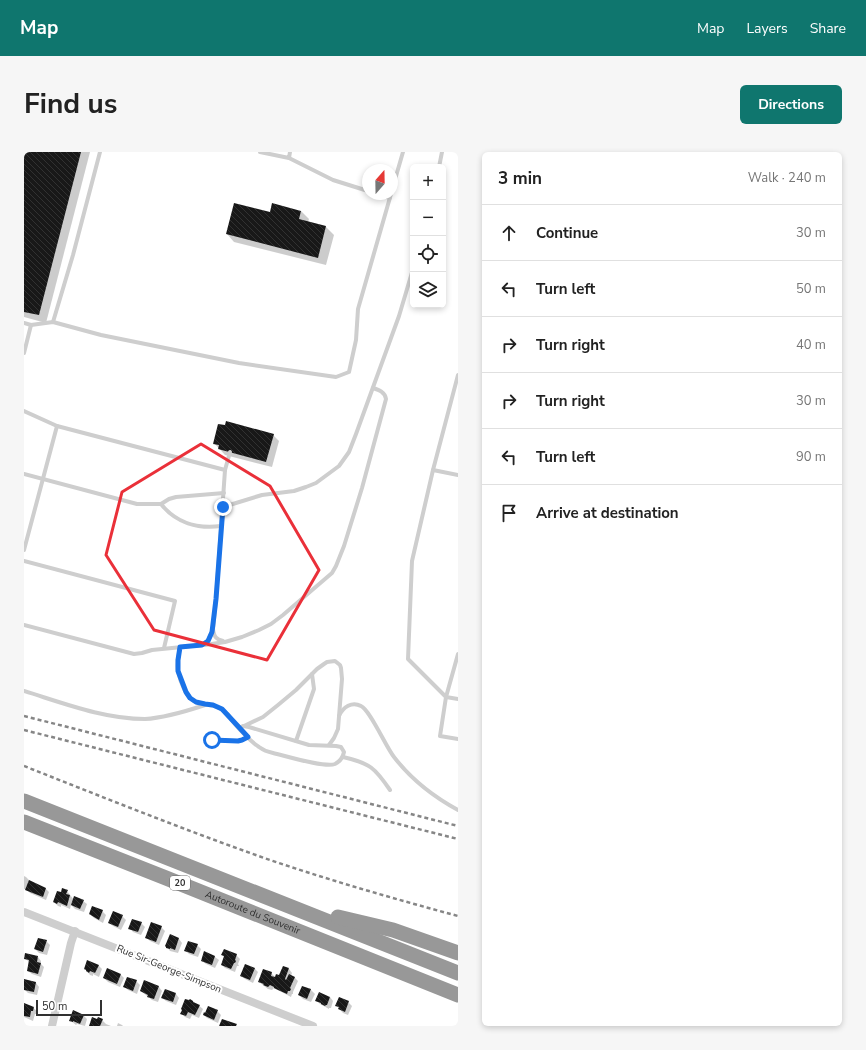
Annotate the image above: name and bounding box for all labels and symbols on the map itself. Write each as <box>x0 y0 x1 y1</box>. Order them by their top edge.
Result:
north arrow <box>362 164 398 200</box>
route end <box>214 498 232 516</box>
route start <box>203 731 221 749</box>
road number: 20 <box>170 876 190 890</box>
street label: Autoroute du Souvenir <box>203 887 303 938</box>
street label: Rue Sir-George-Simpson <box>114 942 224 996</box>
scale bar <box>36 998 102 1017</box>

